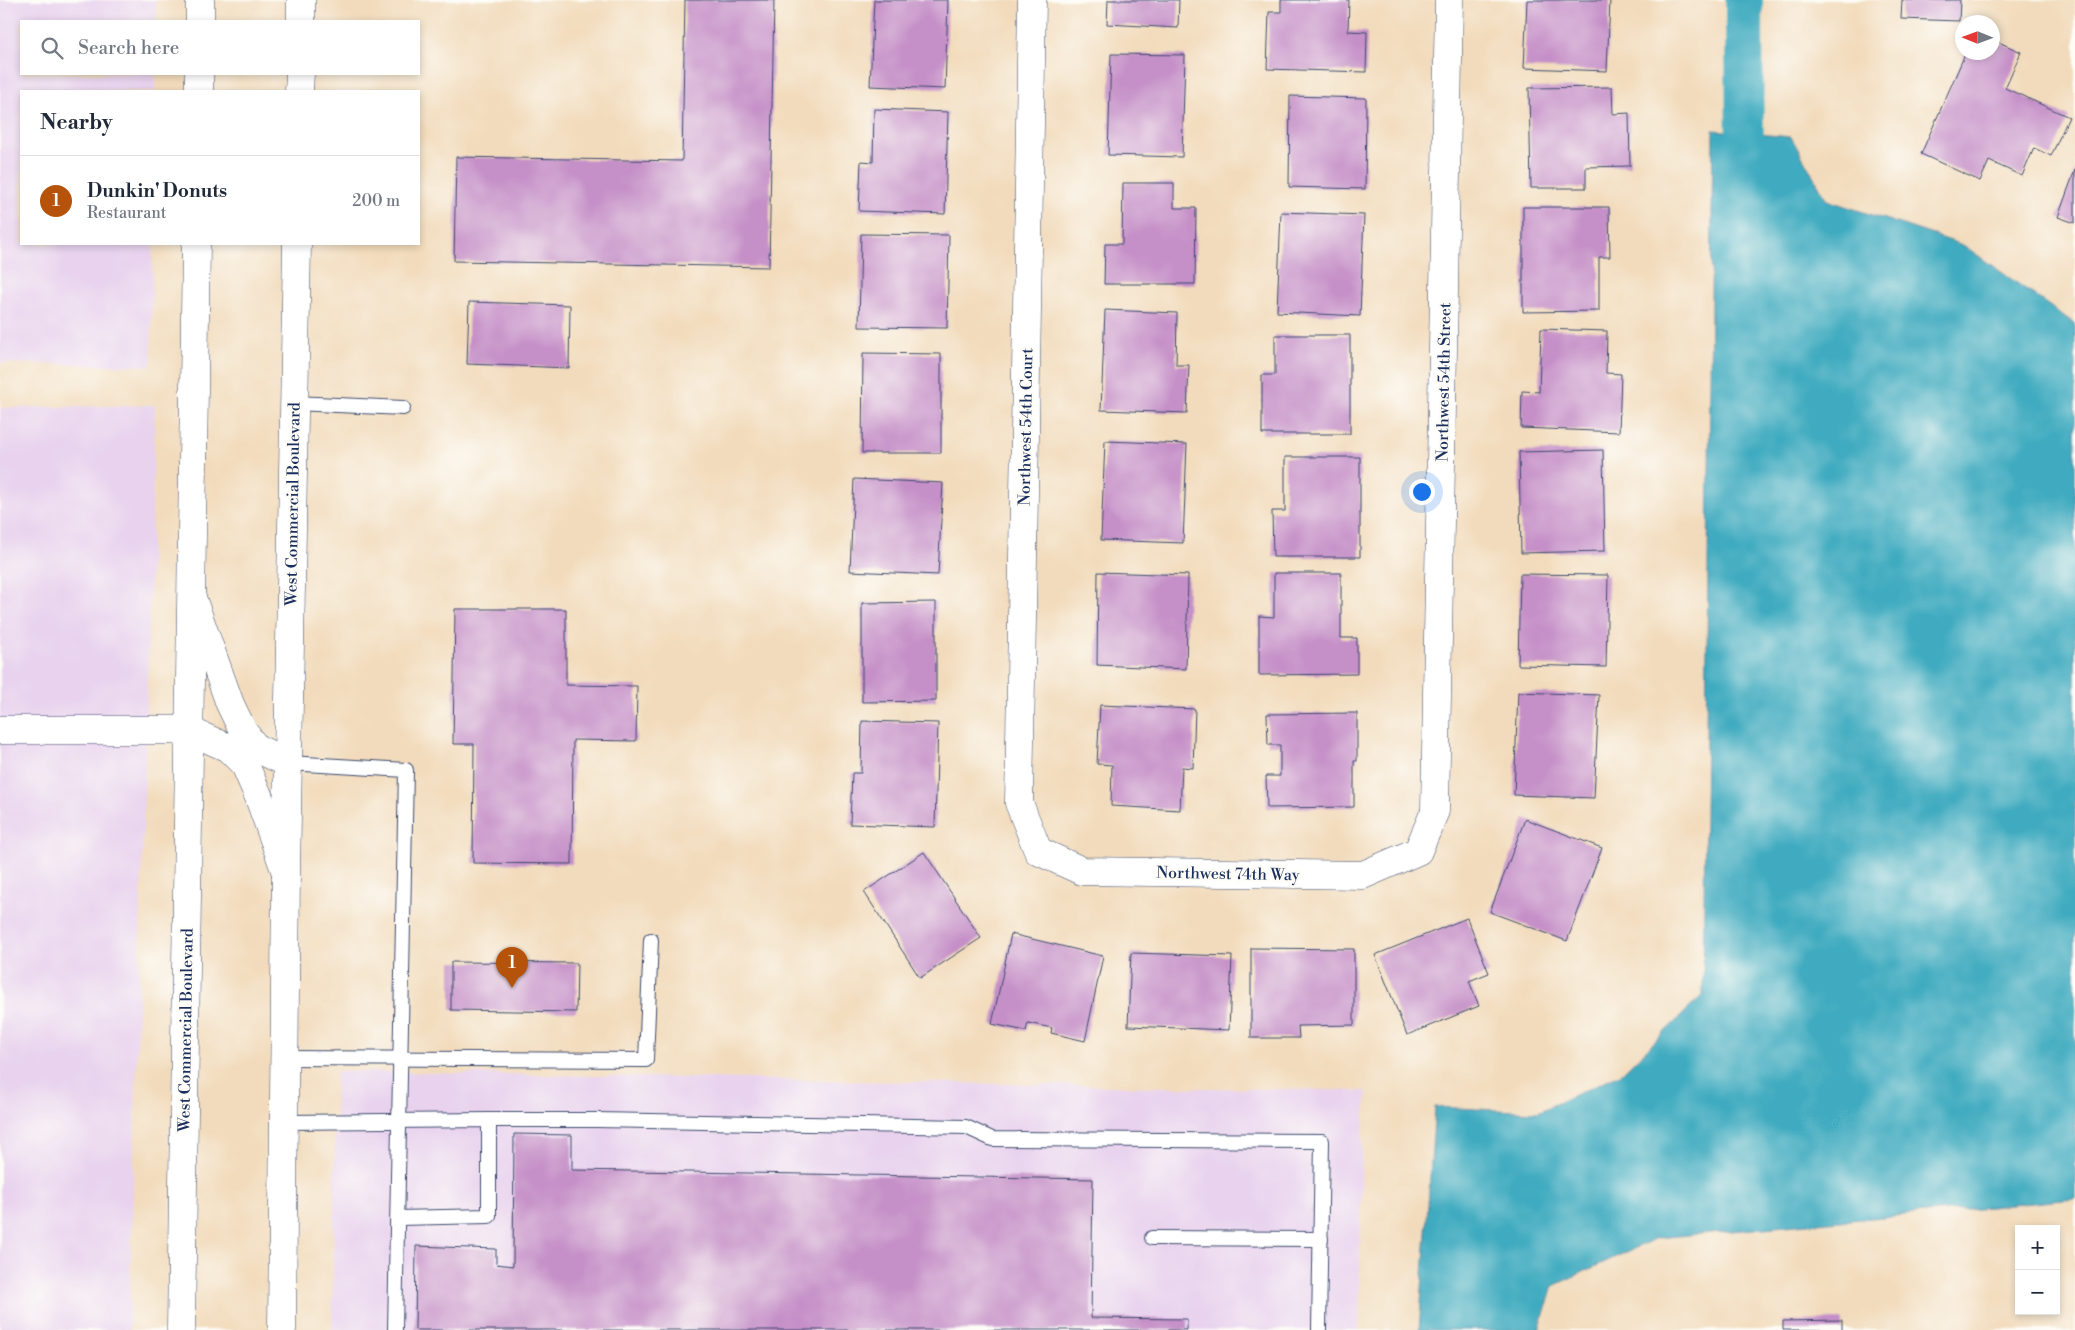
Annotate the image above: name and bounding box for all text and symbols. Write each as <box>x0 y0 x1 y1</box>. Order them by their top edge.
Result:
north arrow <box>1955 15 2000 60</box>
search box <box>20 20 420 75</box>
icon: search <box>38 34 66 62</box>
text: Search here <box>78 36 179 60</box>
text: Nearby <box>40 110 113 136</box>
text: Dunkin' Donuts <box>87 179 227 203</box>
text: 1 <box>52 191 60 211</box>
text: 200 m <box>352 191 400 211</box>
text: Restaurant <box>87 203 166 223</box>
street label: Northwest 54th Street <box>1433 302 1455 462</box>
street label: Northwest 54th Court <box>1015 348 1037 506</box>
street label: West Commercial Boulevard <box>281 402 305 607</box>
your location <box>1409 479 1435 505</box>
street label: Northwest 74th Way <box>1156 863 1300 885</box>
street label: West Commercial Boulevard <box>174 928 198 1133</box>
pin: 1 <box>496 947 528 988</box>
map controls <box>2015 1225 2060 1315</box>
button: + <box>2015 1225 2060 1270</box>
button: − <box>2015 1270 2060 1315</box>

